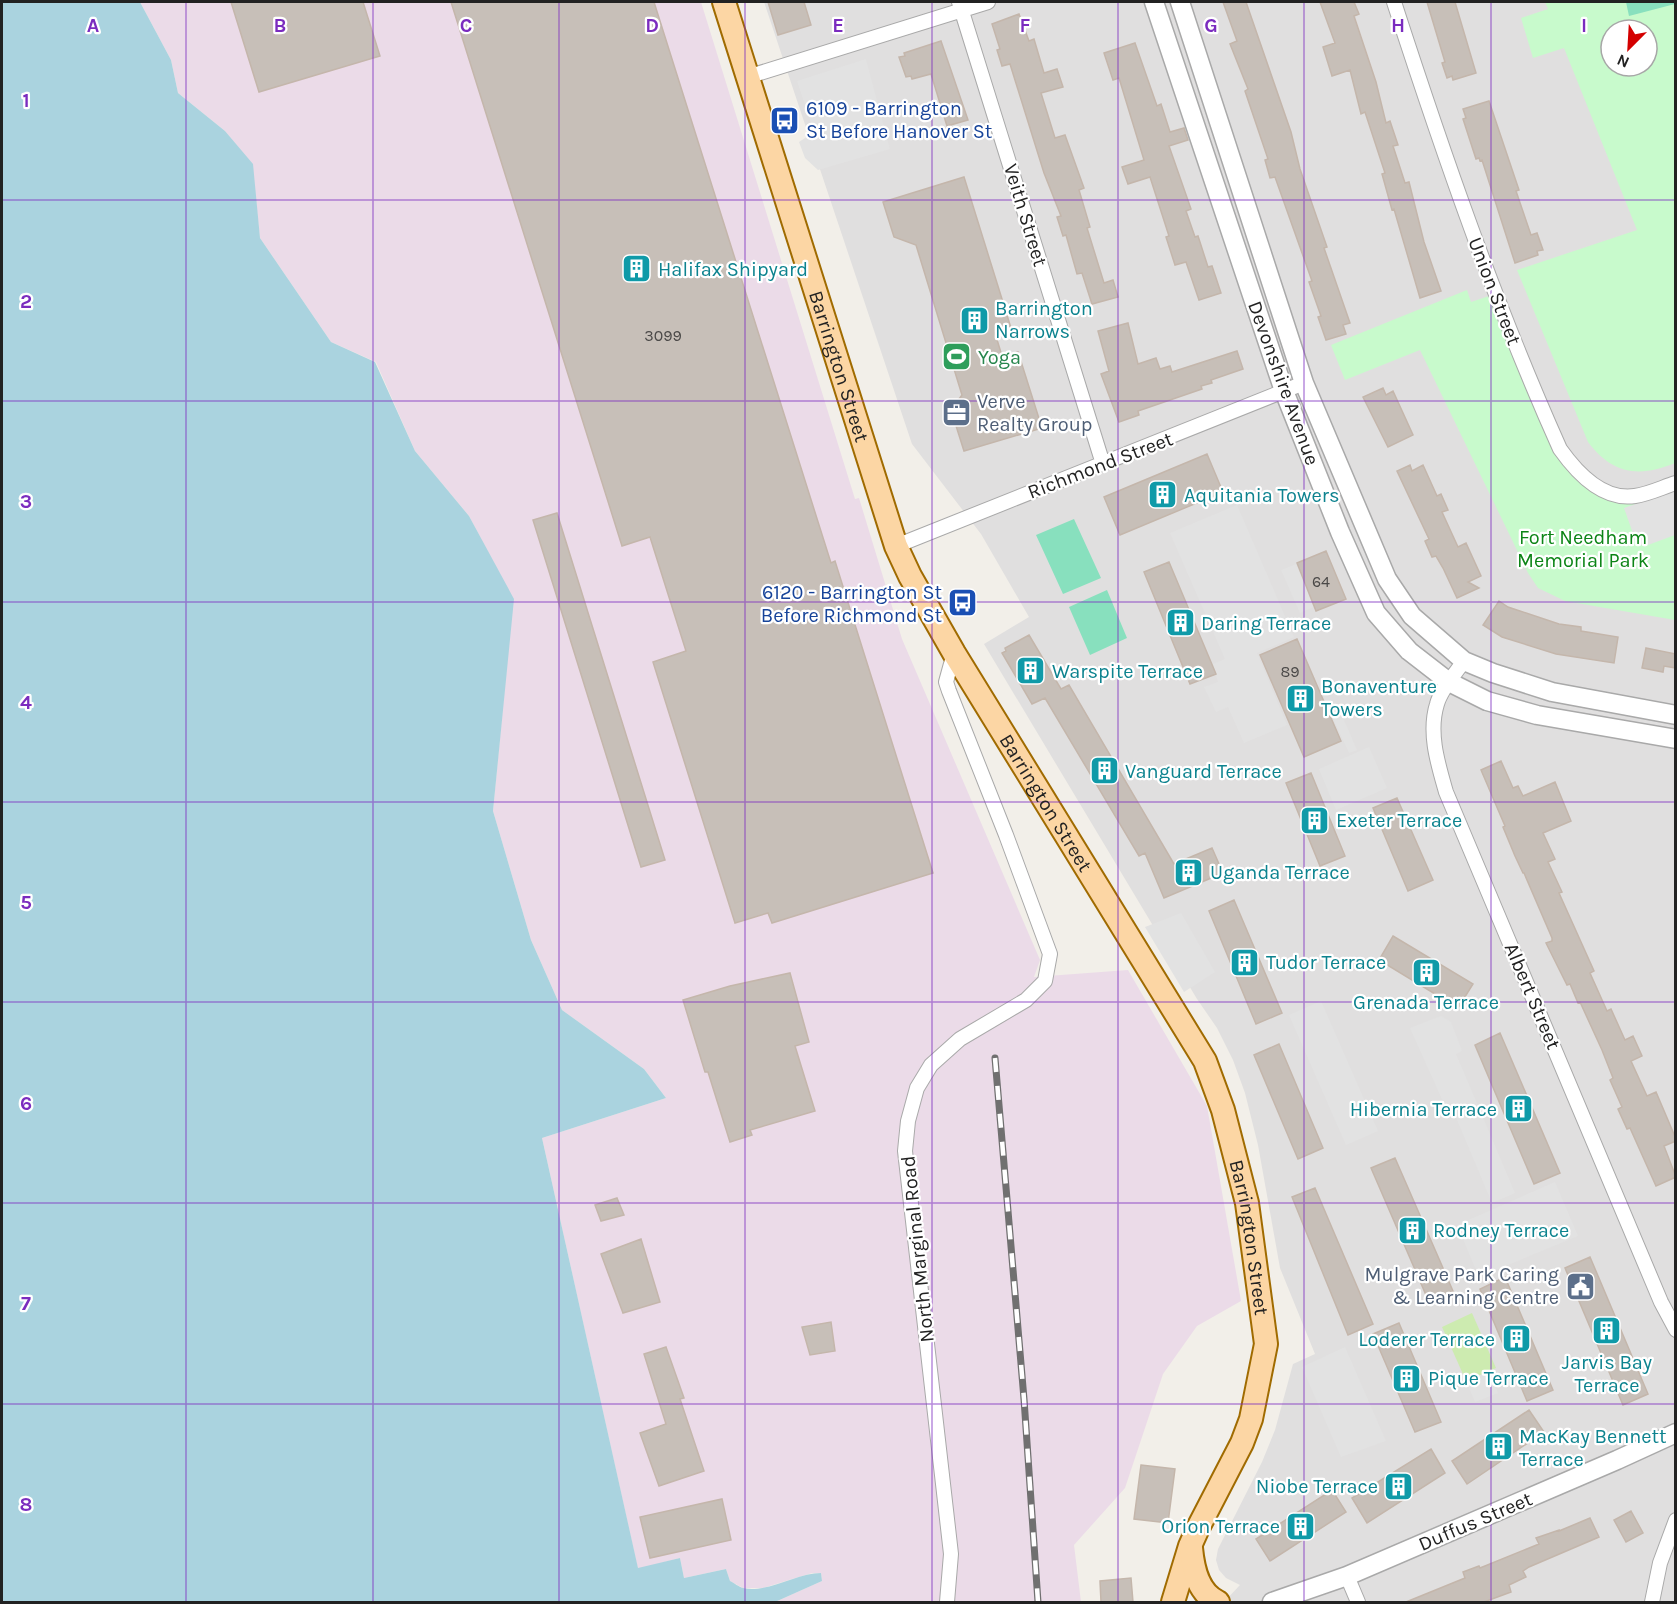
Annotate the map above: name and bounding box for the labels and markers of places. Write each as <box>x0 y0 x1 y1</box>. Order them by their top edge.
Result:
place label: 6109 - Barrington St Before Hanover St <box>806 97 993 143</box>
bus stop icon: 6109 - Barrington St Before Hanover St <box>769 104 801 136</box>
building icon: Halifax Shipyard <box>621 253 653 285</box>
place label: Halifax Shipyard <box>658 258 808 281</box>
place label: Barrington Narrows <box>995 297 1093 343</box>
building icon: Barrington Narrows <box>958 304 990 336</box>
sports icon: Yoga <box>941 341 973 373</box>
place label: Yoga <box>978 346 1021 369</box>
place label: Verve Realty Group <box>977 390 1093 436</box>
office icon: Verve Realty Group <box>940 397 972 429</box>
building icon: Aquitania Towers <box>1147 479 1179 511</box>
place label: Aquitania Towers <box>1184 484 1339 507</box>
place label: 6120 - Barrington St Before Richmond St <box>761 581 942 627</box>
bus stop icon: 6120 - Barrington St Before Richmond St <box>947 587 979 619</box>
building icon: Daring Terrace <box>1164 607 1196 639</box>
place label: Daring Terrace <box>1201 612 1331 635</box>
building icon: Warspite Terrace <box>1015 655 1047 687</box>
place label: Warspite Terrace <box>1052 660 1203 683</box>
place label: Bonaventure Towers <box>1321 675 1437 721</box>
building icon: Bonaventure Towers <box>1284 682 1316 714</box>
building icon: Vanguard Terrace <box>1088 755 1120 787</box>
place label: Vanguard Terrace <box>1125 760 1282 783</box>
building icon: Exeter Terrace <box>1299 804 1331 836</box>
place label: Exeter Terrace <box>1336 809 1462 832</box>
building icon: Uganda Terrace <box>1173 856 1205 888</box>
place label: Uganda Terrace <box>1210 861 1350 884</box>
building icon: Tudor Terrace <box>1229 946 1261 978</box>
place label: Tudor Terrace <box>1266 951 1386 974</box>
building icon: Grenada Terrace <box>1410 956 1442 988</box>
place label: Grenada Terrace <box>1353 991 1499 1014</box>
building icon: Hibernia Terrace <box>1502 1093 1534 1125</box>
place label: Hibernia Terrace <box>1350 1098 1497 1121</box>
building icon: Rodney Terrace <box>1396 1214 1428 1246</box>
place label: Rodney Terrace <box>1433 1219 1569 1242</box>
place label: Mulgrave Park Caring & Learning Centre <box>1365 1263 1559 1309</box>
public building icon: Mulgrave Park Caring & Learning Centre <box>1564 1270 1596 1302</box>
building icon: Jarvis Bay Terrace <box>1591 1315 1623 1347</box>
building icon: Loderer Terrace <box>1500 1323 1532 1355</box>
place label: Loderer Terrace <box>1358 1328 1495 1351</box>
place label: Jarvis Bay Terrace <box>1562 1351 1652 1397</box>
building icon: Pique Terrace <box>1391 1362 1423 1394</box>
place label: Pique Terrace <box>1428 1367 1549 1390</box>
place label: MacKay Bennett Terrace <box>1519 1425 1667 1471</box>
building icon: MacKay Bennett Terrace <box>1482 1431 1514 1463</box>
building icon: Niobe Terrace <box>1383 1470 1415 1502</box>
place label: Niobe Terrace <box>1256 1475 1378 1498</box>
building icon: Orion Terrace <box>1285 1510 1317 1542</box>
place label: Orion Terrace <box>1161 1515 1280 1538</box>

